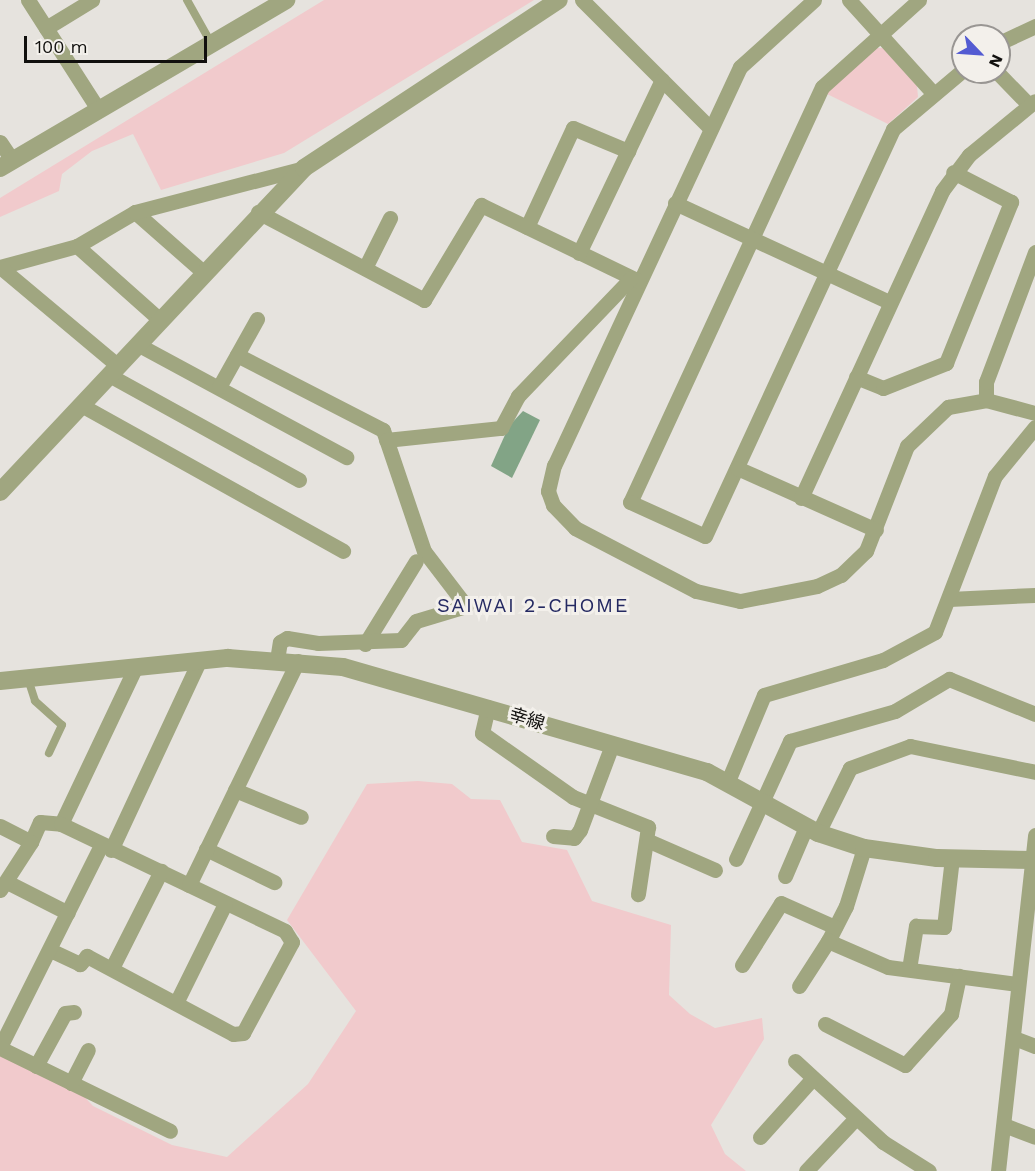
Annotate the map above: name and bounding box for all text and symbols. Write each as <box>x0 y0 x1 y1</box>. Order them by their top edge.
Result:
scale bar <box>27 24 210 62</box>
north arrow <box>951 24 1011 84</box>
text: 100 m <box>35 36 88 57</box>
text: N <box>985 52 1007 70</box>
district label: SAIWAI 2-CHOME <box>437 593 629 617</box>
street label: 幸線 <box>507 703 547 735</box>

